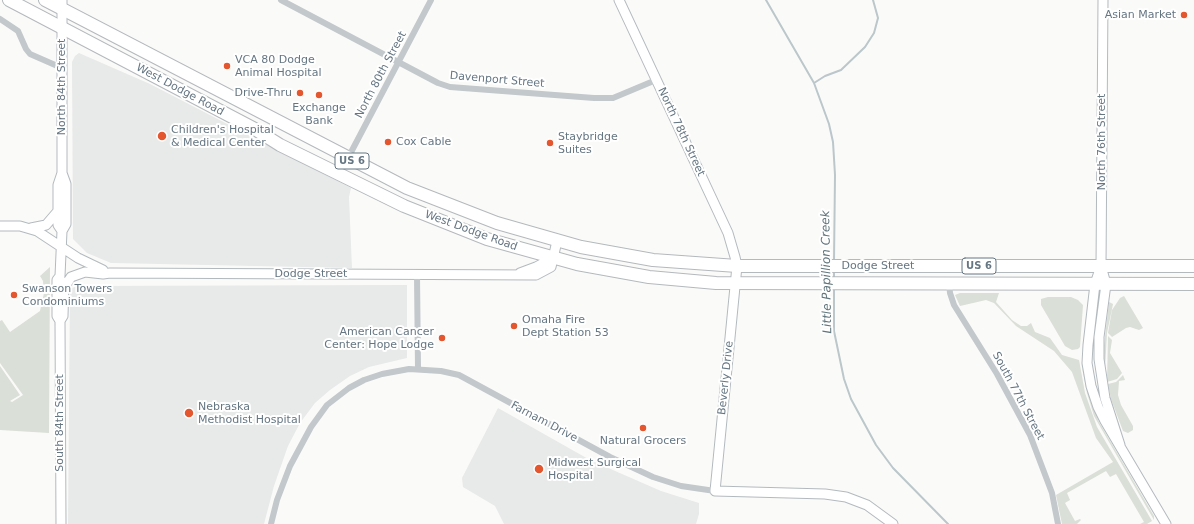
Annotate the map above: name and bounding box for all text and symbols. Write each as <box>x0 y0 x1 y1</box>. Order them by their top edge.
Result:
place label: Asian Market <box>1105 8 1176 22</box>
marker: Asian Market <box>1179 10 1189 20</box>
street label: North 80th Street <box>353 29 409 121</box>
street label: North 84th Street <box>55 39 69 135</box>
place label: VCA 80 Dodge Animal Hospital <box>235 53 321 79</box>
street label: West Dodge Road <box>134 61 226 119</box>
marker: VCA 80 Dodge Animal Hospital <box>222 61 232 71</box>
street label: Davenport Street <box>449 69 545 91</box>
street label: North 78th Street <box>655 85 707 179</box>
place label: Drive-Thru <box>235 86 292 100</box>
marker: Drive-Thru <box>295 88 305 98</box>
marker: Exchange Bank <box>314 90 324 100</box>
street label: North 76th Street <box>1095 94 1109 190</box>
place label: Exchange Bank <box>292 101 346 127</box>
place label: Children's Hospital & Medical Center <box>171 123 274 149</box>
marker: Children's Hospital & Medical Center <box>156 130 168 142</box>
place label: Staybridge Suites <box>558 130 618 156</box>
place label: Cox Cable <box>396 135 451 149</box>
marker: Cox Cable <box>383 137 393 147</box>
marker: Staybridge Suites <box>545 138 555 148</box>
road number: US 6 <box>335 153 369 169</box>
street label: West Dodge Road <box>423 208 519 254</box>
water label: Little Papillion Creek <box>819 210 835 334</box>
road number: US 6 <box>962 258 996 274</box>
street label: Dodge Street <box>842 259 914 273</box>
street label: Dodge Street <box>275 267 347 281</box>
place label: Swanson Towers Condominiums <box>22 282 112 308</box>
marker: Swanson Towers Condominiums <box>9 290 19 300</box>
place label: Omaha Fire Dept Station 53 <box>522 313 609 339</box>
marker: Omaha Fire Dept Station 53 <box>509 321 519 331</box>
place label: American Cancer Center: Hope Lodge <box>324 325 434 351</box>
marker: American Cancer Center: Hope Lodge <box>437 333 447 343</box>
street label: Beverly Drive <box>716 340 736 416</box>
street label: South 77th Street <box>989 350 1047 442</box>
street label: South 84th Street <box>53 374 67 472</box>
street label: Farnam Drive <box>508 399 580 445</box>
place label: Nebraska Methodist Hospital <box>198 400 301 426</box>
marker: Nebraska Methodist Hospital <box>183 407 195 419</box>
marker: Natural Grocers <box>638 423 648 433</box>
place label: Natural Grocers <box>600 434 686 448</box>
place label: Midwest Surgical Hospital <box>548 456 641 482</box>
marker: Midwest Surgical Hospital <box>533 463 545 475</box>

